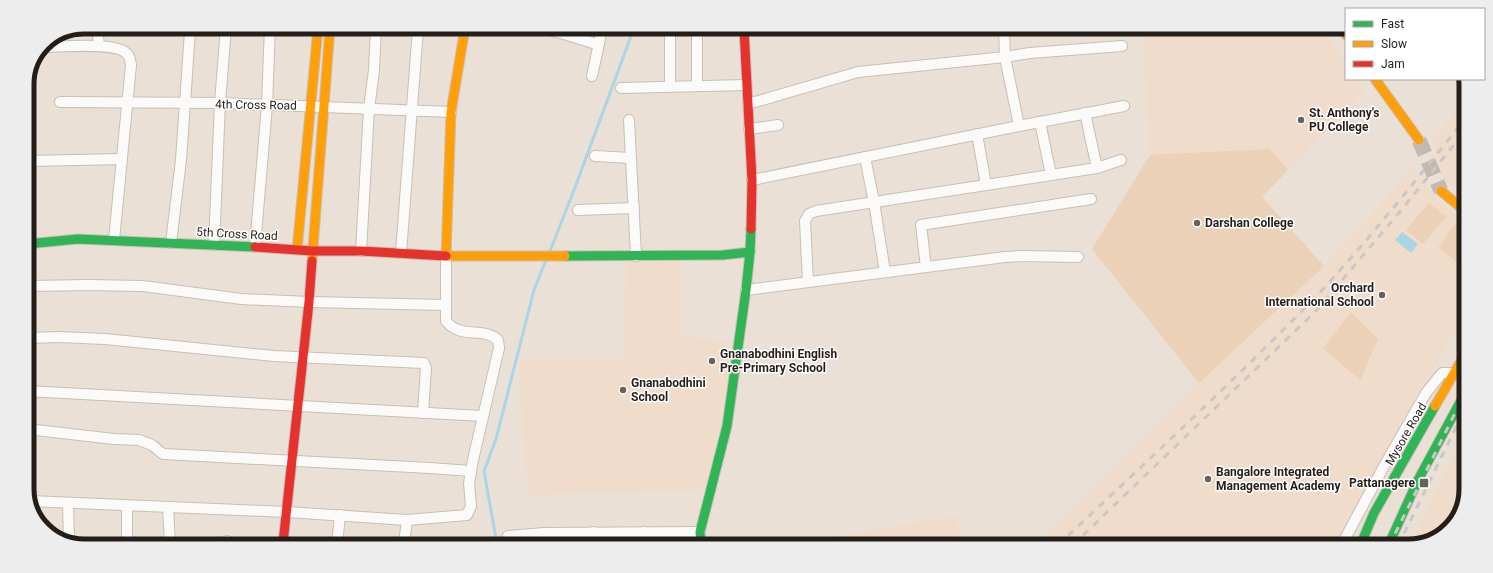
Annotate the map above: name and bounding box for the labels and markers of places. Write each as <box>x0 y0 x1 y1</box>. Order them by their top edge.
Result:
place label: St. Anthony's PU College <box>1309 106 1380 134</box>
marker: St. Anthony's PU College <box>1296 115 1306 125</box>
place label: Darshan College <box>1205 216 1294 230</box>
marker: Darshan College <box>1192 218 1202 228</box>
place label: Orchard International School <box>1265 281 1374 309</box>
marker: Orchard International School <box>1377 290 1387 300</box>
place label: Gnanabodhini English Pre-Primary School <box>720 347 837 375</box>
marker: Gnanabodhini English Pre-Primary School <box>707 356 717 366</box>
place label: Gnanabodhini School <box>631 376 706 404</box>
marker: Gnanabodhini School <box>618 385 628 395</box>
place label: Bangalore Integrated Management Academy <box>1216 465 1341 493</box>
marker: Bangalore Integrated Management Academy <box>1203 474 1213 484</box>
place label: Pattanagere <box>1349 476 1416 490</box>
marker: Pattanagere <box>1418 477 1430 489</box>

